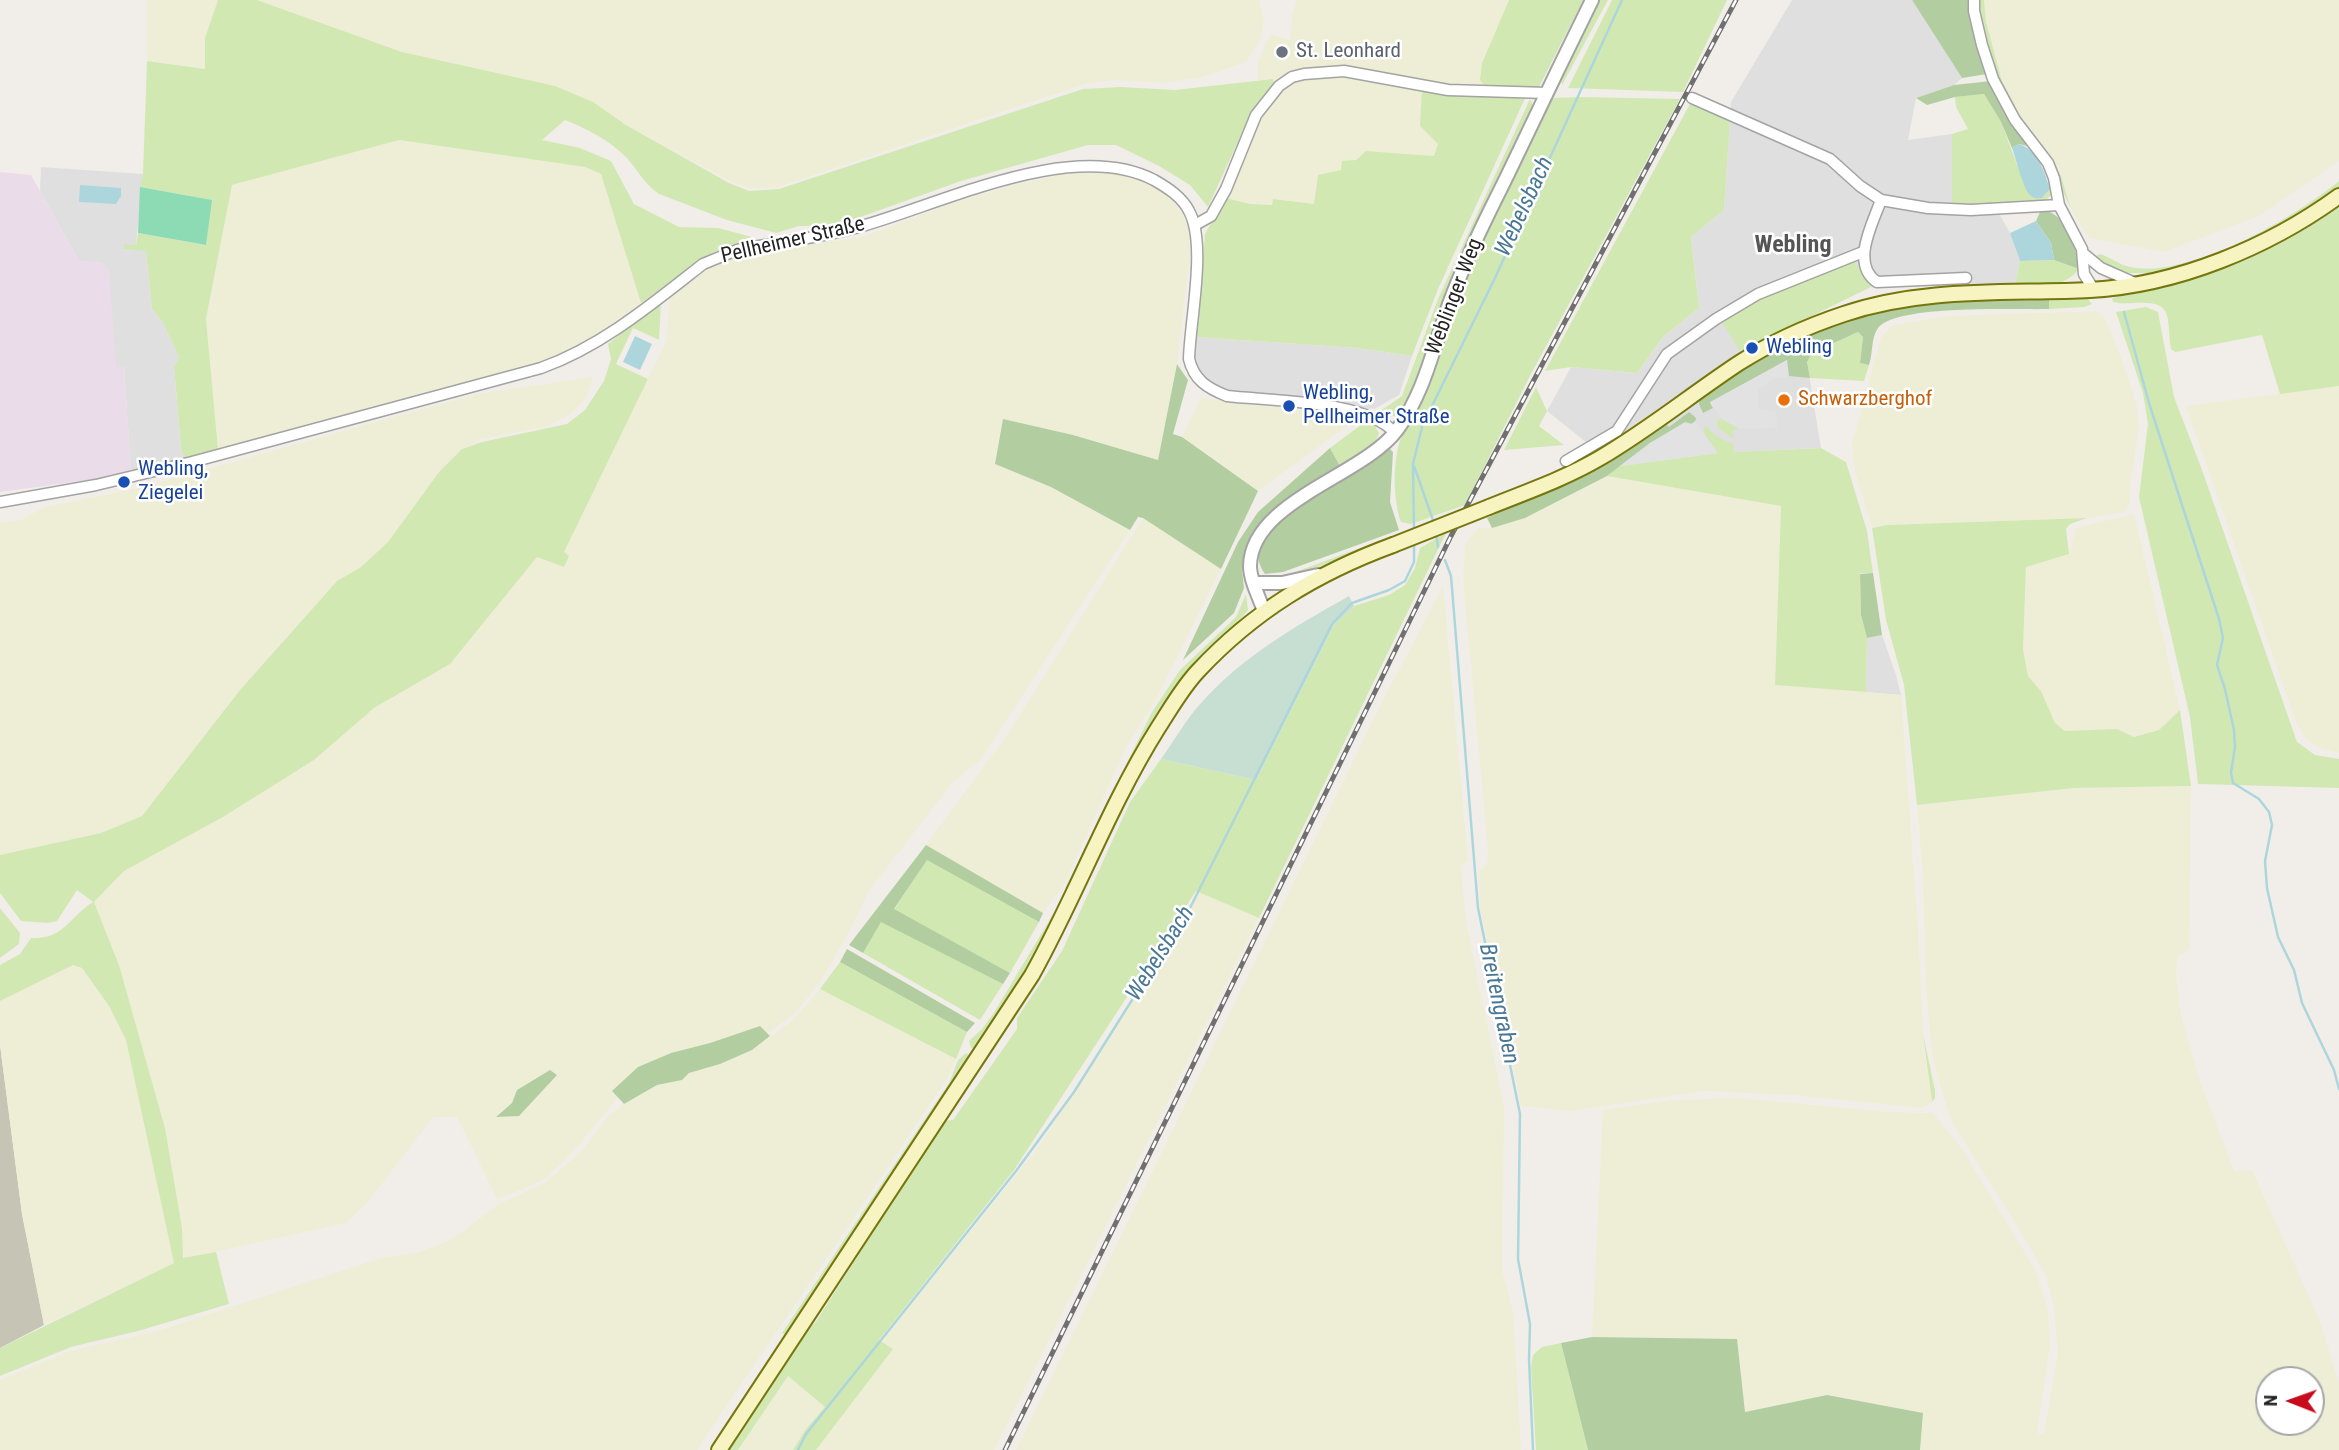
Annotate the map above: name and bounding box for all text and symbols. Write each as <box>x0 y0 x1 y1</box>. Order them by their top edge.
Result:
place label: St. Leonhard <box>1296 39 1401 65</box>
marker: St. Leonhard <box>1274 44 1290 60</box>
water label: Webelsbach <box>1490 153 1560 261</box>
street label: Pellheimer Straße <box>719 212 867 270</box>
district label: Webling <box>1755 232 1831 260</box>
street label: Weblinger Weg <box>1421 235 1489 359</box>
place label: Webling <box>1766 335 1832 361</box>
marker: Webling <box>1744 340 1760 356</box>
place label: Webling, Pellheimer Straße <box>1303 381 1450 431</box>
place label: Schwarzberghof <box>1798 387 1932 413</box>
marker: Schwarzberghof <box>1776 392 1792 408</box>
marker: Webling, Pellheimer Straße <box>1281 398 1297 414</box>
place label: Webling, Ziegelei <box>138 457 208 507</box>
marker: Webling, Ziegelei <box>116 474 132 490</box>
water label: Webelsbach <box>1121 901 1201 1007</box>
water label: Breitengraben <box>1472 941 1524 1067</box>
north arrow <box>2255 1366 2325 1436</box>
text: N <box>2259 1395 2282 1407</box>

